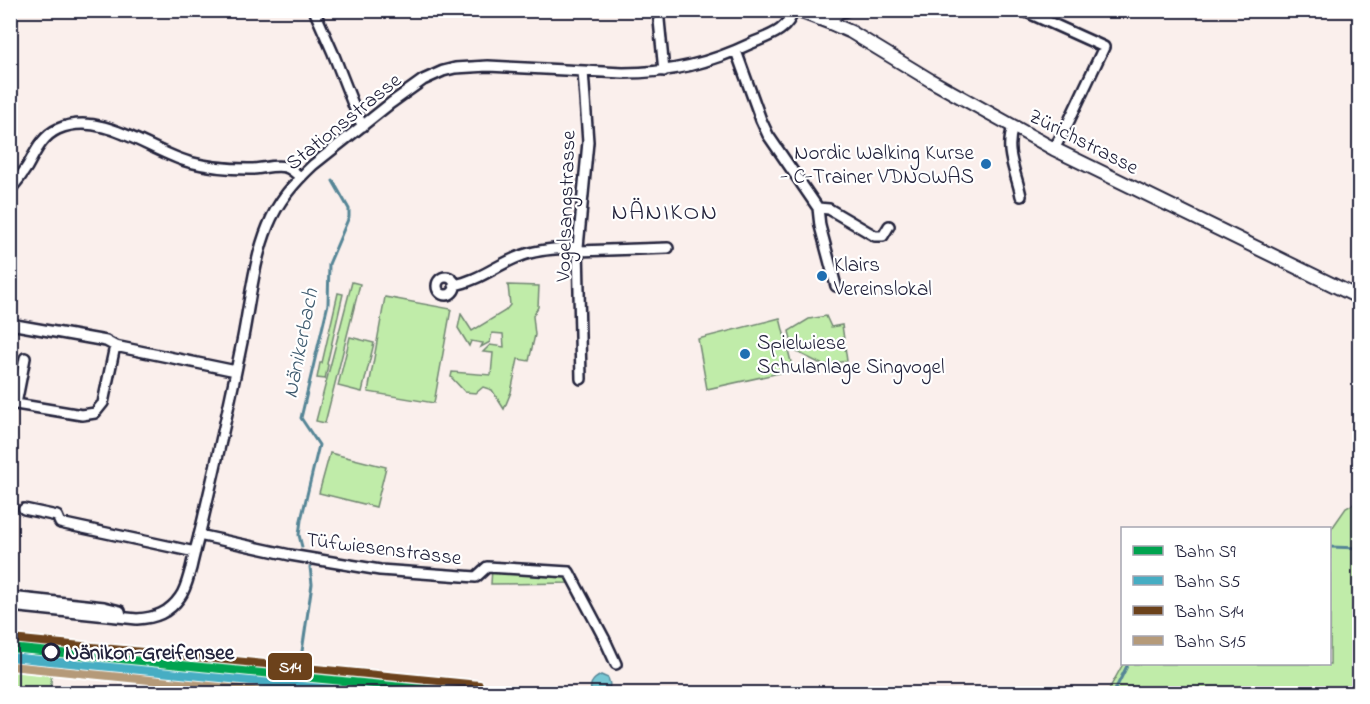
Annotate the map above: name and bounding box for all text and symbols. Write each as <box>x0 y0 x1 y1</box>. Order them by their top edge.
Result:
street label: Stationsstrasse <box>280 66 409 179</box>
street label: Zürichstrasse <box>1023 102 1144 184</box>
street label: Vogelsangstrasse <box>549 129 587 283</box>
place label: Nordic Walking Kurse - C-Trainer VDNOWAS <box>780 139 975 193</box>
marker: Nordic Walking Kurse - C-Trainer VDNOWAS <box>979 157 993 171</box>
district label: NÄNIKON <box>612 196 718 231</box>
place label: Klairs Vereinslokal <box>833 251 932 305</box>
marker: Klairs Vereinslokal <box>815 269 829 283</box>
water label: Nänikerbach <box>276 286 328 401</box>
place label: Spielwiese Schulanlage Singvogel <box>757 329 944 385</box>
marker: Spielwiese Schulanlage Singvogel <box>738 347 752 361</box>
street label: Tüfwiesenstrasse <box>304 526 464 574</box>
legend <box>1121 527 1331 665</box>
text: Bahn S9 <box>1174 540 1236 566</box>
text: Bahn S5 <box>1174 570 1241 596</box>
text: Bahn S14 <box>1174 600 1244 626</box>
text: Bahn S15 <box>1174 630 1246 656</box>
place label: Nänikon-Greifensee <box>65 639 235 669</box>
marker: Nänikon-Greifensee <box>42 643 60 661</box>
line badge: S14 <box>267 652 313 681</box>
text: S14 <box>279 656 301 680</box>

